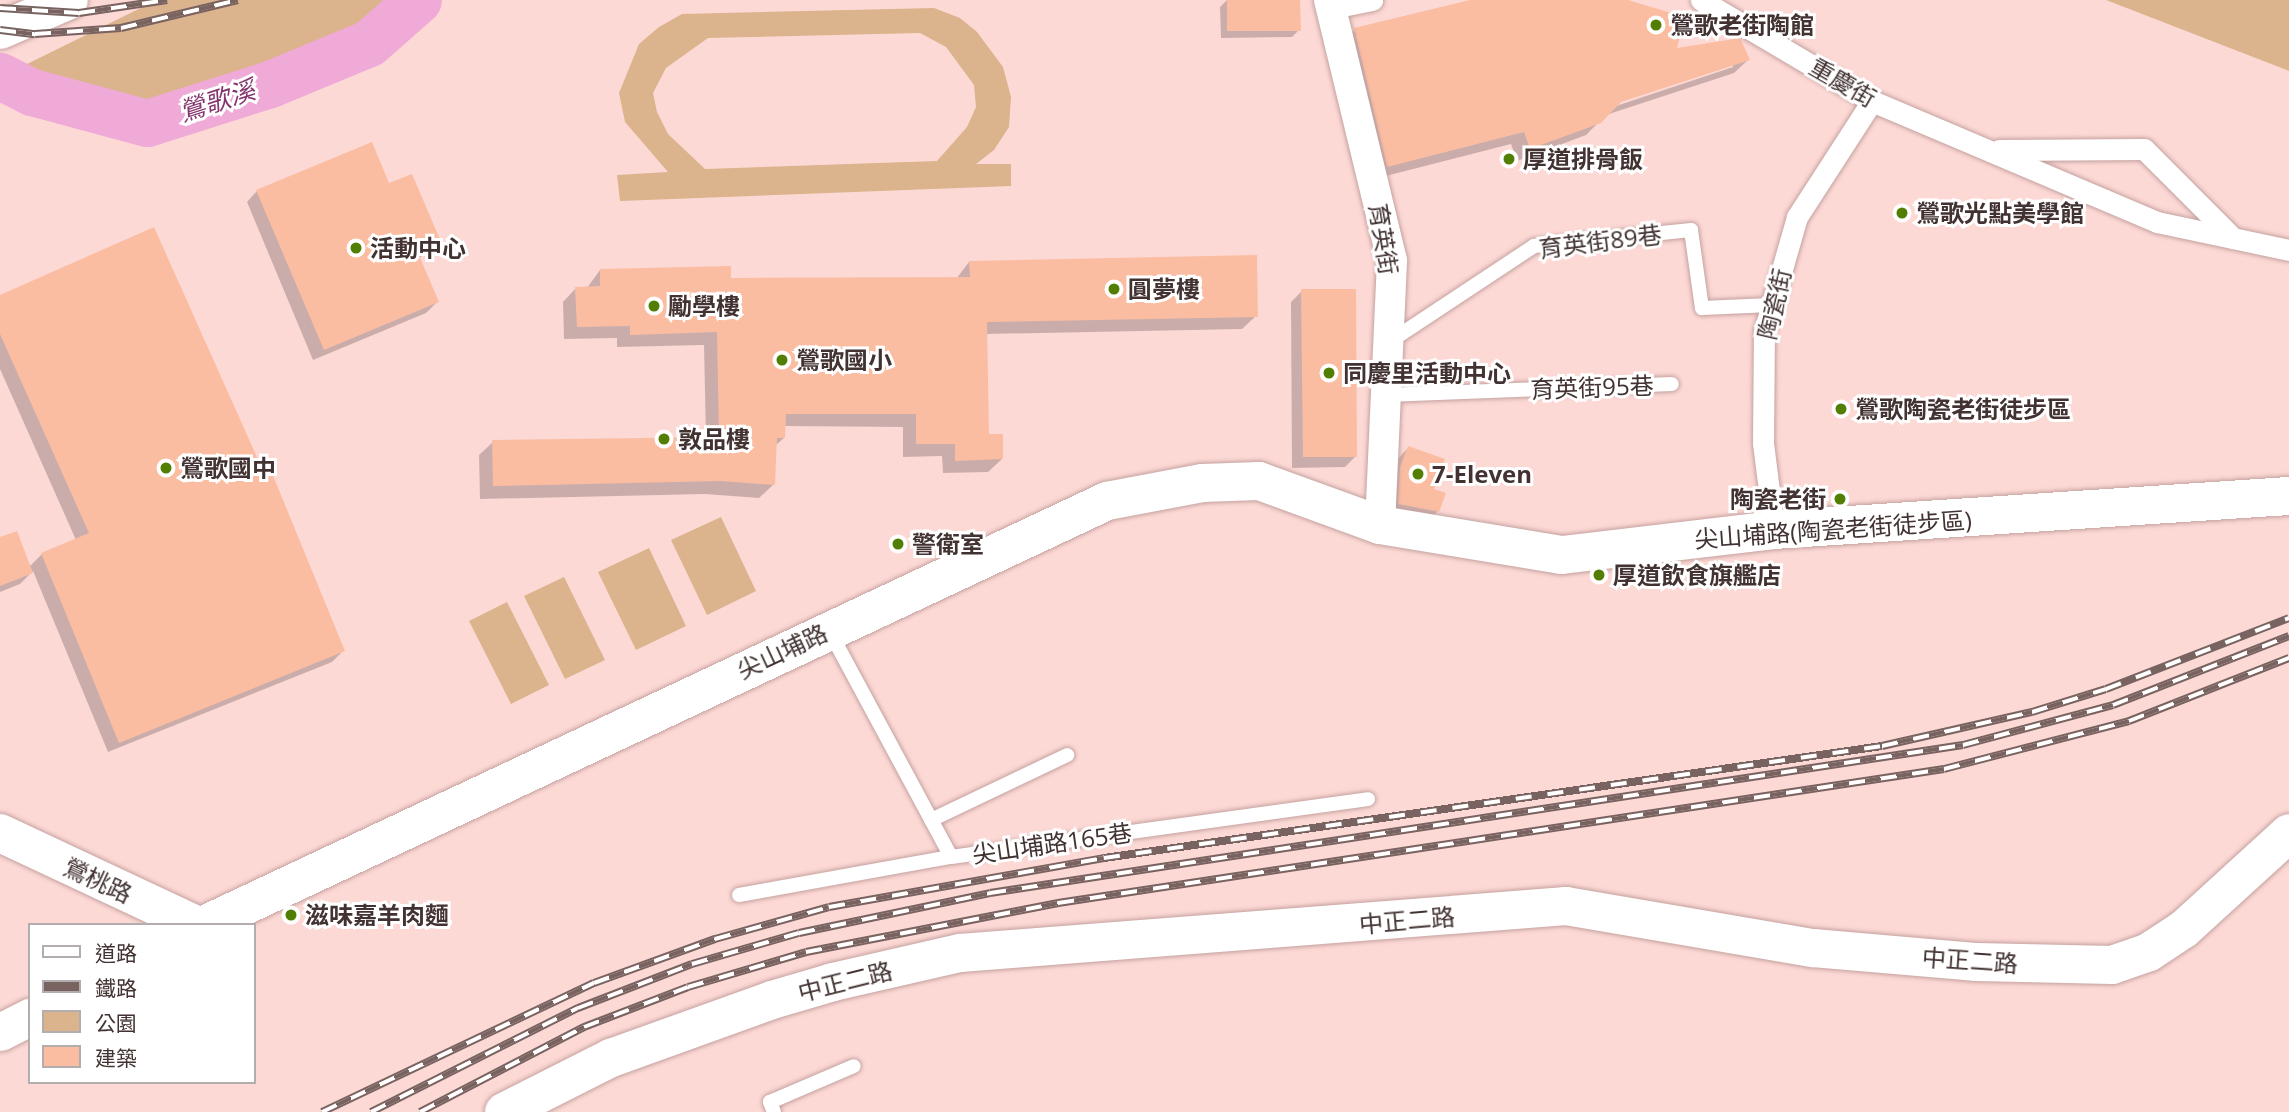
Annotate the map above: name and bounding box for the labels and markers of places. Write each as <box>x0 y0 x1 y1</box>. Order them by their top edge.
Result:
place label: 鶯歌老街陶館 <box>1670 11 1814 39</box>
marker: 鶯歌老街陶館 <box>1648 17 1664 33</box>
place label: 厚道排骨飯 <box>1523 145 1643 173</box>
marker: 厚道排骨飯 <box>1501 151 1517 167</box>
place label: 鶯歌光點美學館 <box>1916 199 2084 227</box>
marker: 鶯歌光點美學館 <box>1894 205 1910 221</box>
place label: 活動中心 <box>370 234 466 262</box>
marker: 活動中心 <box>348 240 364 256</box>
place label: 圓夢樓 <box>1128 275 1200 303</box>
marker: 圓夢樓 <box>1106 281 1122 297</box>
place label: 勵學樓 <box>668 292 740 320</box>
marker: 勵學樓 <box>646 298 662 314</box>
place label: 鶯歌國小 <box>796 346 892 374</box>
marker: 鶯歌國小 <box>774 352 790 368</box>
place label: 同慶里活動中心 <box>1343 359 1511 387</box>
marker: 同慶里活動中心 <box>1321 365 1337 381</box>
place label: 鶯歌陶瓷老街徒步區 <box>1855 395 2071 423</box>
marker: 鶯歌陶瓷老街徒步區 <box>1833 401 1849 417</box>
place label: 敦品樓 <box>678 425 750 453</box>
marker: 敦品樓 <box>656 431 672 447</box>
place label: 鶯歌國中 <box>180 454 276 482</box>
marker: 鶯歌國中 <box>158 460 174 476</box>
place label: 7-Eleven <box>1432 460 1532 488</box>
marker: 7-Eleven <box>1410 466 1426 482</box>
place label: 陶瓷老街 <box>1730 485 1826 513</box>
marker: 陶瓷老街 <box>1832 491 1848 507</box>
place label: 警衛室 <box>912 530 984 558</box>
marker: 警衛室 <box>890 536 906 552</box>
place label: 厚道飲食旗艦店 <box>1613 561 1781 589</box>
marker: 厚道飲食旗艦店 <box>1591 567 1607 583</box>
place label: 滋味嘉羊肉麵 <box>305 901 449 929</box>
marker: 滋味嘉羊肉麵 <box>283 907 299 923</box>

